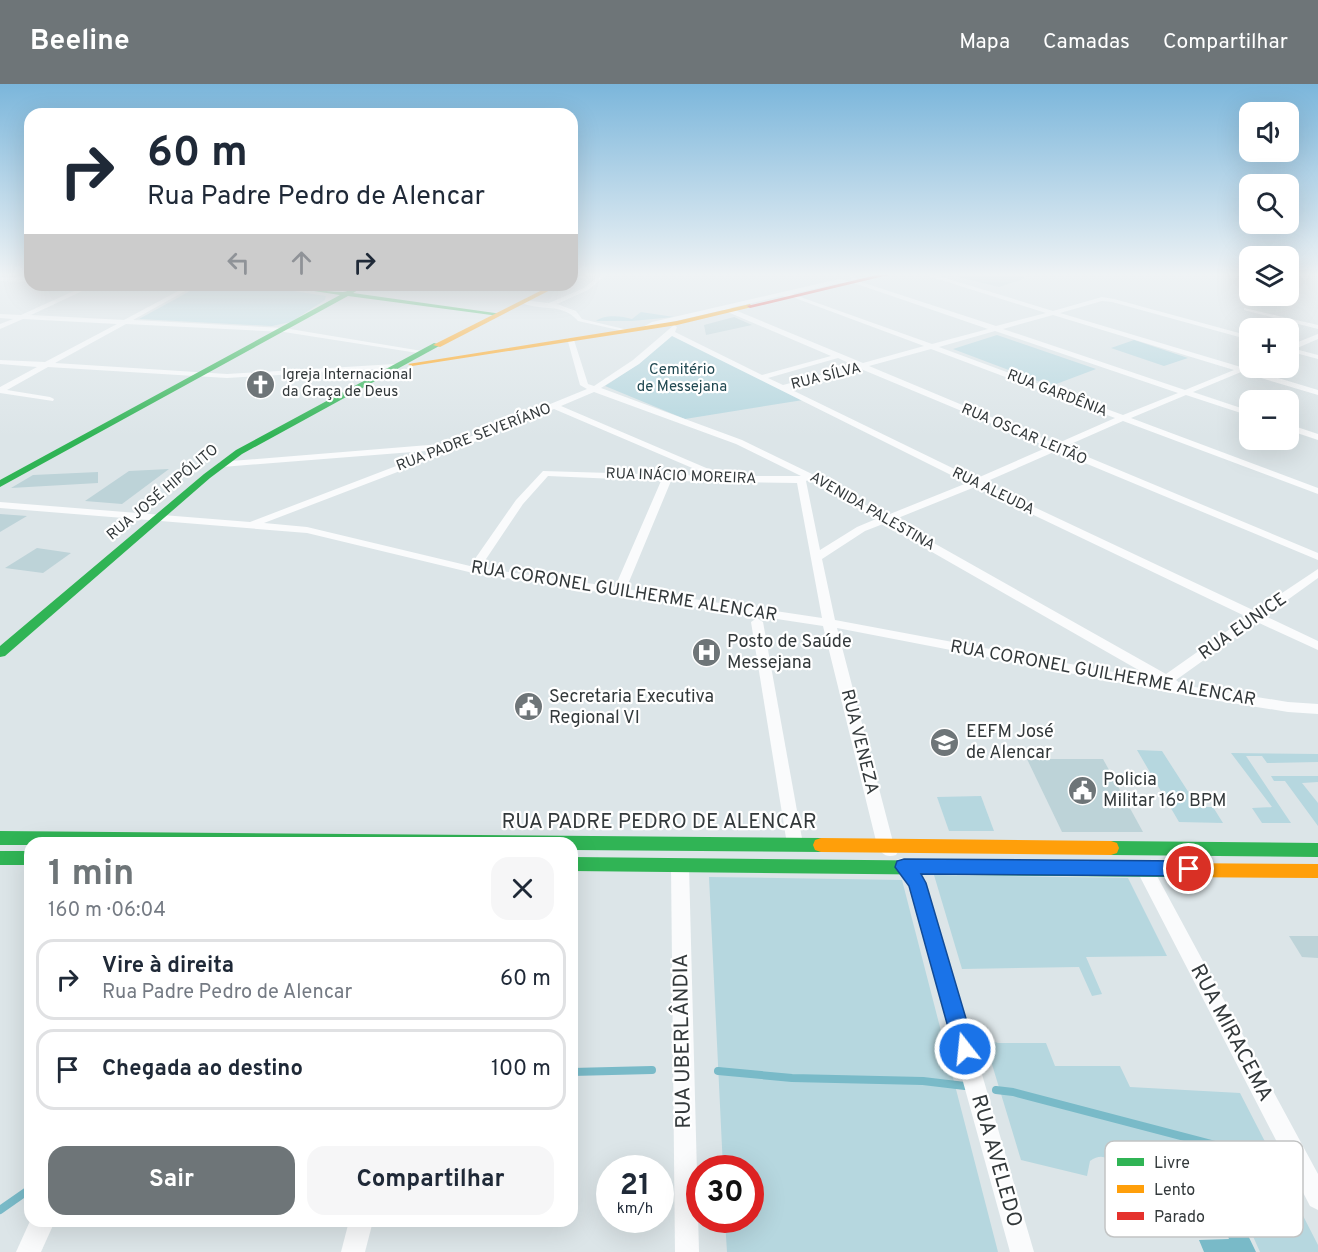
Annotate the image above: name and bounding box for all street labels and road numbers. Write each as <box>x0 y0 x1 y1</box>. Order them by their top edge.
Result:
street label: RUA SÍLVA <box>789 358 863 395</box>
street label: RUA GARDÊNIA <box>1004 365 1110 422</box>
street label: RUA PADRE SEVERÍANO <box>393 399 554 476</box>
street label: RUA OSCAR LEITÃO <box>958 399 1090 470</box>
street label: RUA JOSÉ HIPÓLITO <box>102 439 223 545</box>
street label: RUA INÁCIO MOREIRA <box>605 464 757 489</box>
street label: RUA ALEUDA <box>949 464 1037 520</box>
street label: AVENIDA PALESTINA <box>806 468 938 556</box>
street label: RUA CORONEL GUILHERME ALENCAR <box>469 556 779 628</box>
street label: RUA EUNICE <box>1194 588 1292 666</box>
street label: RUA CORONEL GUILHERME ALENCAR <box>948 636 1258 712</box>
street label: RUA VENEZA <box>835 687 883 797</box>
street label: RUA PADRE PEDRO DE ALENCAR <box>501 809 817 836</box>
street label: RUA UBERLÂNDIA <box>667 953 698 1129</box>
street label: RUA MIRACEMA <box>1183 960 1279 1106</box>
street label: RUA AVELEDO <box>964 1092 1028 1230</box>

